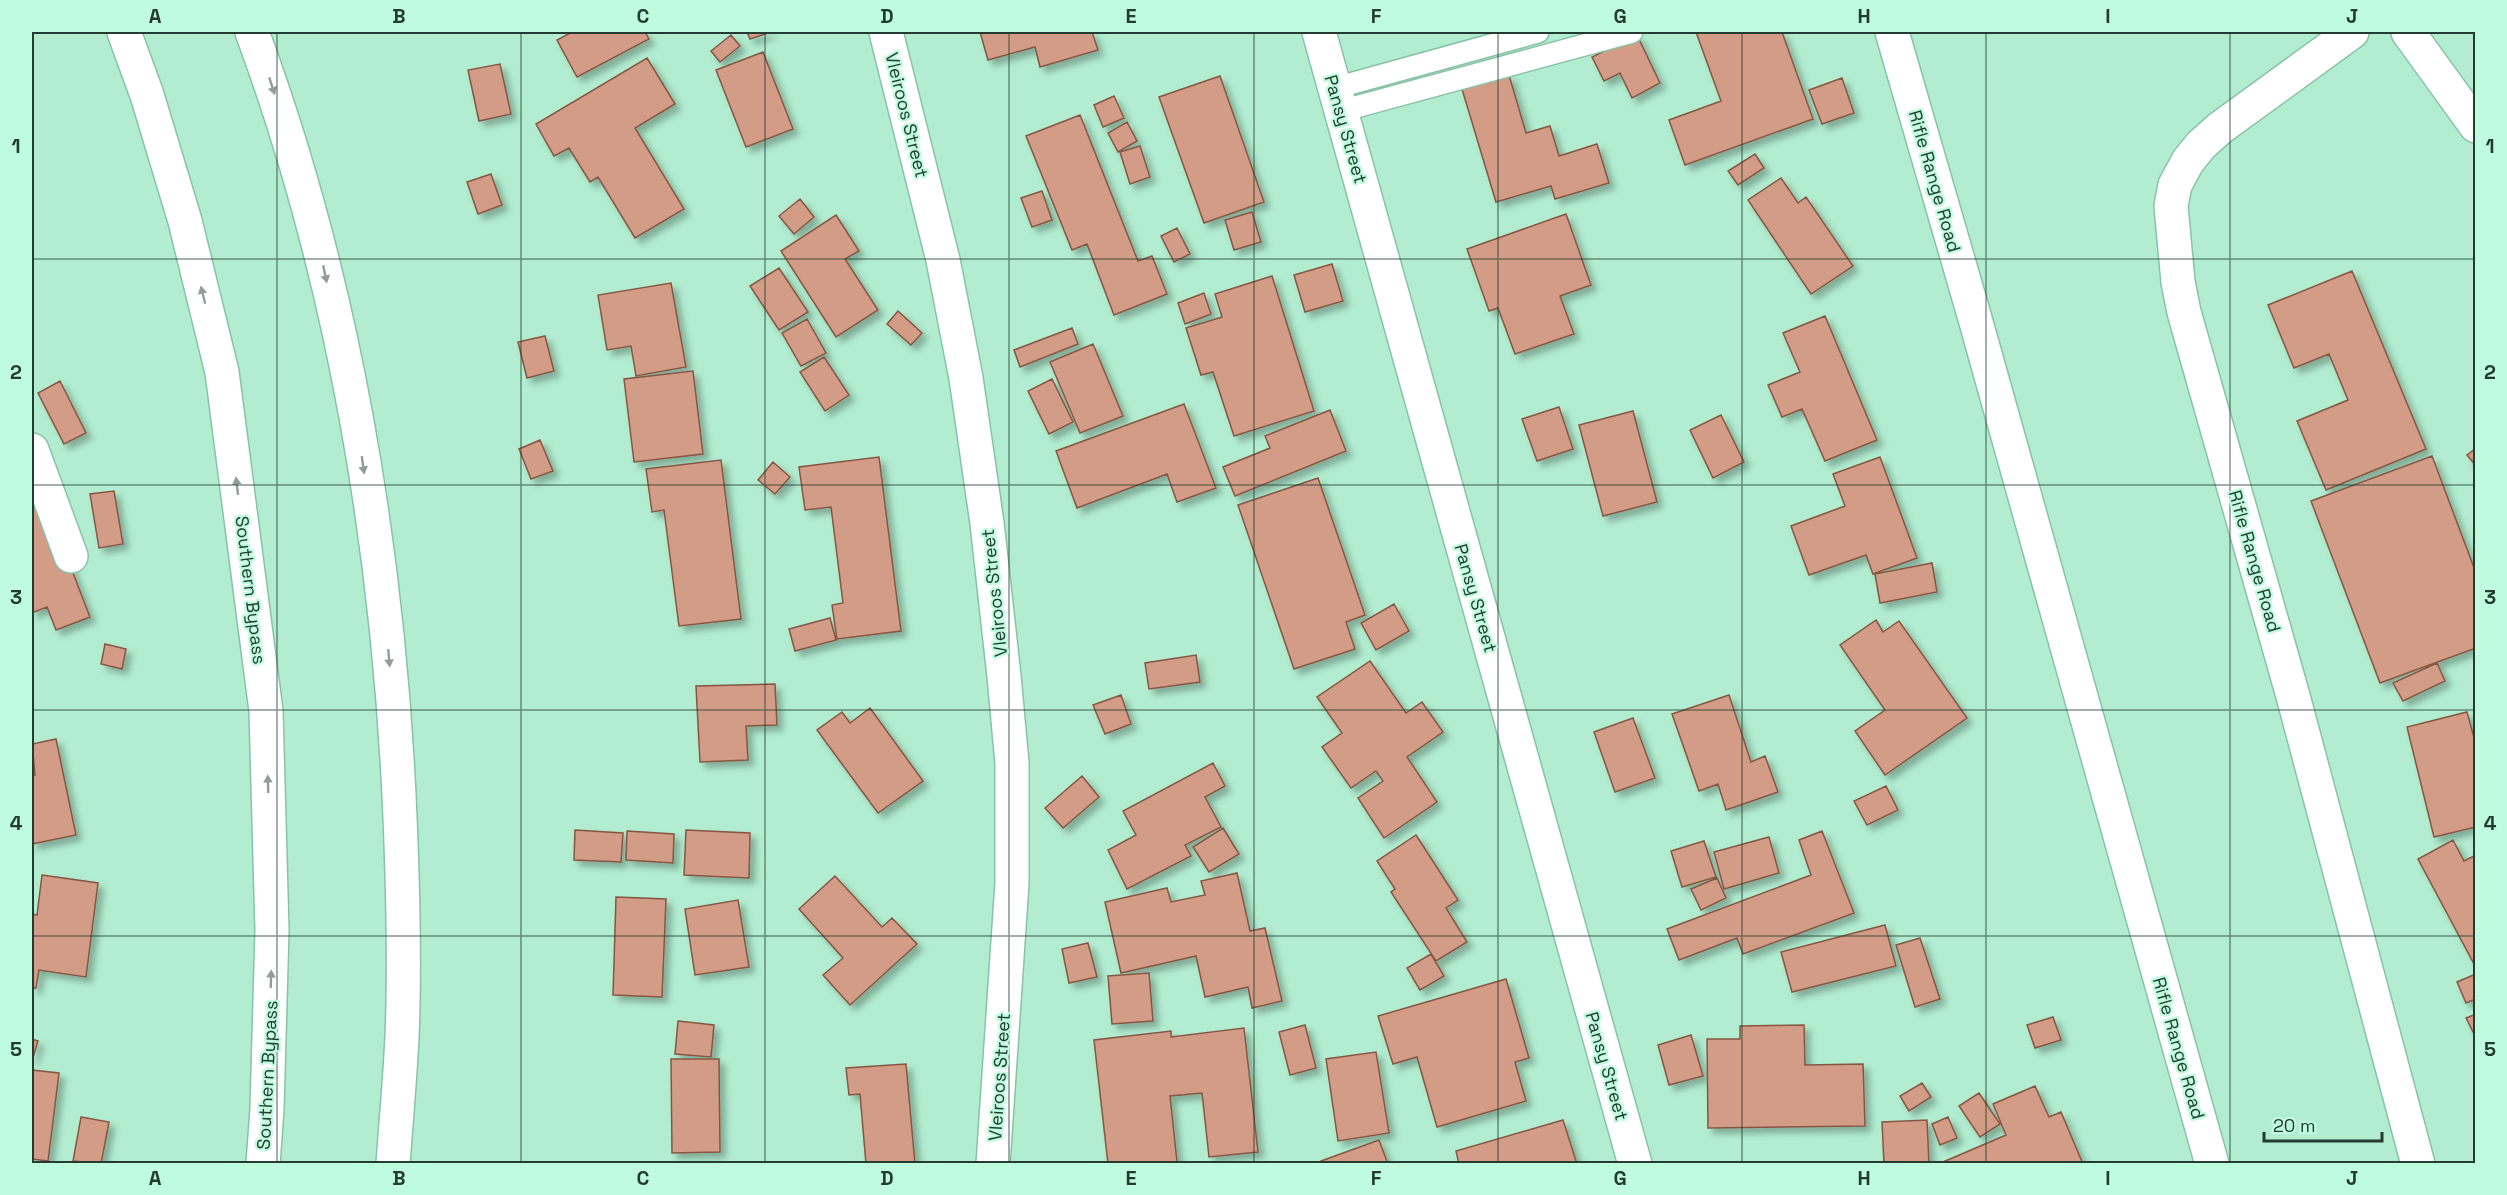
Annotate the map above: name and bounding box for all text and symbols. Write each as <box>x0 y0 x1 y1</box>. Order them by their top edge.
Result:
text: A <box>149 3 162 29</box>
text: B <box>392 3 406 29</box>
text: C <box>637 3 650 29</box>
text: D <box>880 3 894 29</box>
text: E <box>1125 3 1137 29</box>
text: F <box>1371 3 1382 29</box>
text: G <box>1613 3 1627 29</box>
text: H <box>1857 3 1871 29</box>
text: I <box>2105 3 2111 29</box>
text: J <box>2346 3 2358 29</box>
street label: Vleiroos Street <box>880 50 934 180</box>
street label: Pansy Street <box>1319 72 1373 186</box>
one-way arrow <box>267 77 277 95</box>
street label: Rifle Range Road <box>1904 107 1966 255</box>
text: 1 <box>11 133 21 159</box>
text: 1 <box>2485 133 2495 159</box>
one-way arrow <box>321 265 330 284</box>
one-way arrow <box>198 285 208 304</box>
text: 2 <box>10 359 22 385</box>
text: 2 <box>2484 359 2496 385</box>
one-way arrow <box>359 456 368 475</box>
one-way arrow <box>233 477 242 496</box>
street label: Rifle Range Road <box>2224 487 2286 635</box>
street label: Southern Bypass <box>230 514 272 666</box>
street label: Vleiroos Street <box>976 528 1012 658</box>
street label: Pansy Street <box>1449 541 1503 655</box>
text: 3 <box>10 584 22 610</box>
text: 3 <box>2484 584 2496 610</box>
one-way arrow <box>384 649 394 668</box>
one-way arrow <box>264 775 273 794</box>
text: 4 <box>10 810 23 836</box>
text: 4 <box>2484 810 2497 836</box>
one-way arrow <box>266 970 275 989</box>
street label: Rifle Range Road <box>2148 974 2210 1122</box>
street label: Southern Bypass <box>252 1000 282 1150</box>
street label: Pansy Street <box>1580 1009 1634 1123</box>
street label: Vleiroos Street <box>983 1012 1015 1142</box>
text: 5 <box>10 1036 22 1062</box>
text: 5 <box>2484 1036 2496 1062</box>
scale bar <box>2264 1105 2382 1143</box>
text: 20 m <box>2273 1114 2316 1137</box>
text: A <box>149 1165 162 1191</box>
text: B <box>392 1165 406 1191</box>
text: C <box>637 1165 650 1191</box>
text: D <box>880 1165 894 1191</box>
text: E <box>1125 1165 1137 1191</box>
text: F <box>1371 1165 1382 1191</box>
text: G <box>1613 1165 1627 1191</box>
text: H <box>1857 1165 1871 1191</box>
text: I <box>2105 1165 2111 1191</box>
text: J <box>2346 1165 2358 1191</box>

